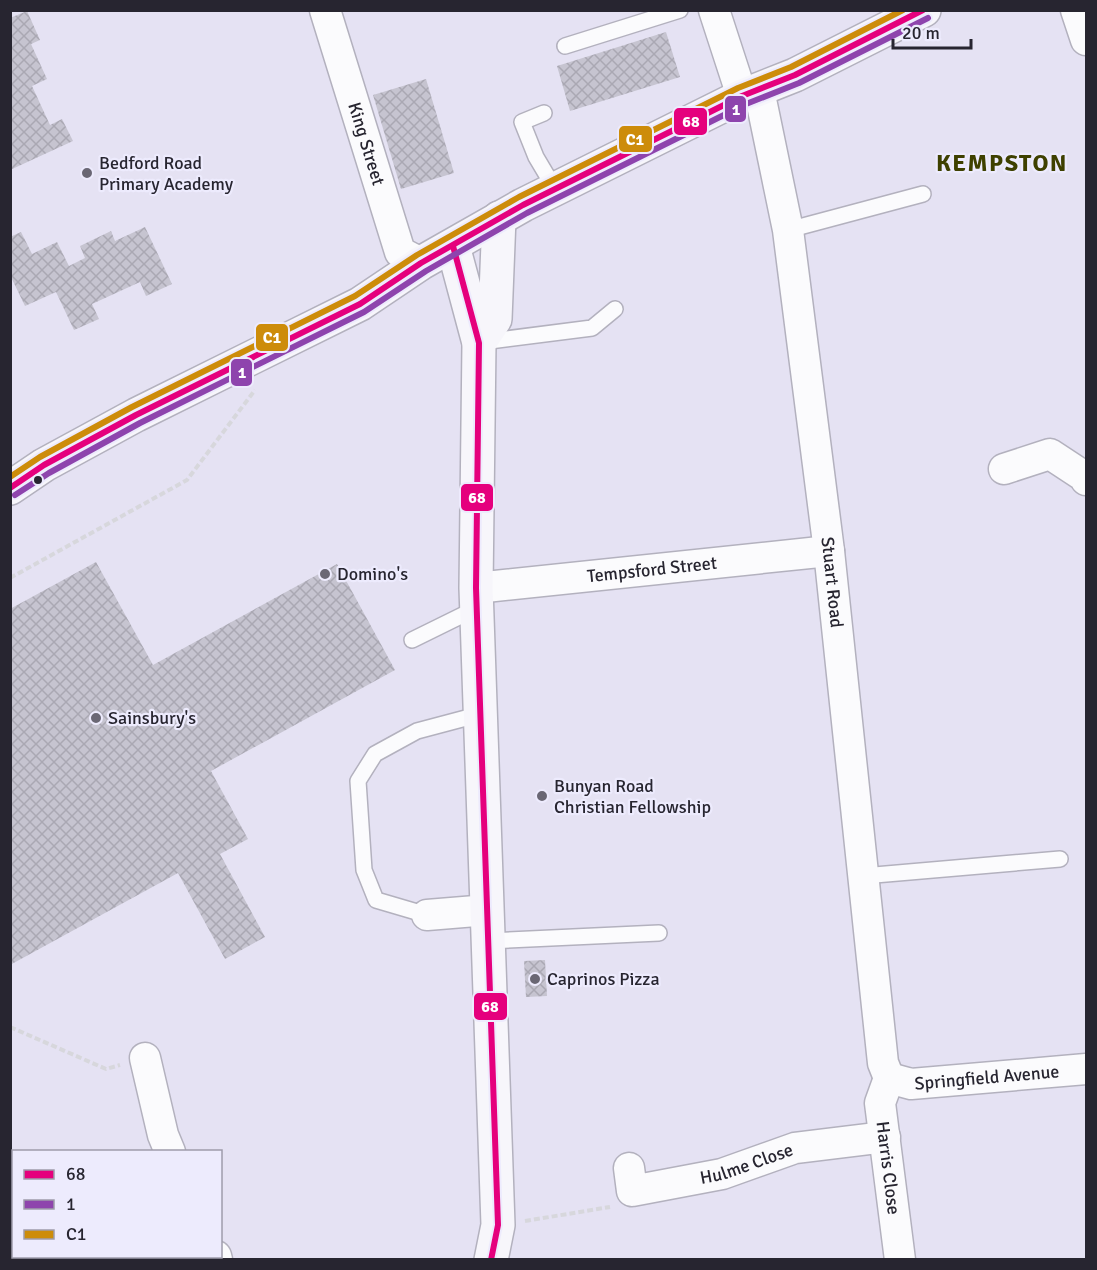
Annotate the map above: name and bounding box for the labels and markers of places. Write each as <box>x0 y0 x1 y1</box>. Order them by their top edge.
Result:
place label: Bedford Road Primary Academy <box>99 152 234 195</box>
marker: Bedford Road Primary Academy <box>80 166 94 180</box>
unlabelled marker <box>32 474 44 486</box>
place label: Domino's <box>337 563 408 585</box>
marker: Domino's <box>318 567 332 581</box>
place label: Sainsbury's <box>108 707 196 729</box>
marker: Sainsbury's <box>89 711 103 725</box>
place label: Bunyan Road Christian Fellowship <box>554 775 711 818</box>
marker: Bunyan Road Christian Fellowship <box>535 789 549 803</box>
place label: Caprinos Pizza <box>547 968 660 990</box>
marker: Caprinos Pizza <box>528 972 542 986</box>

